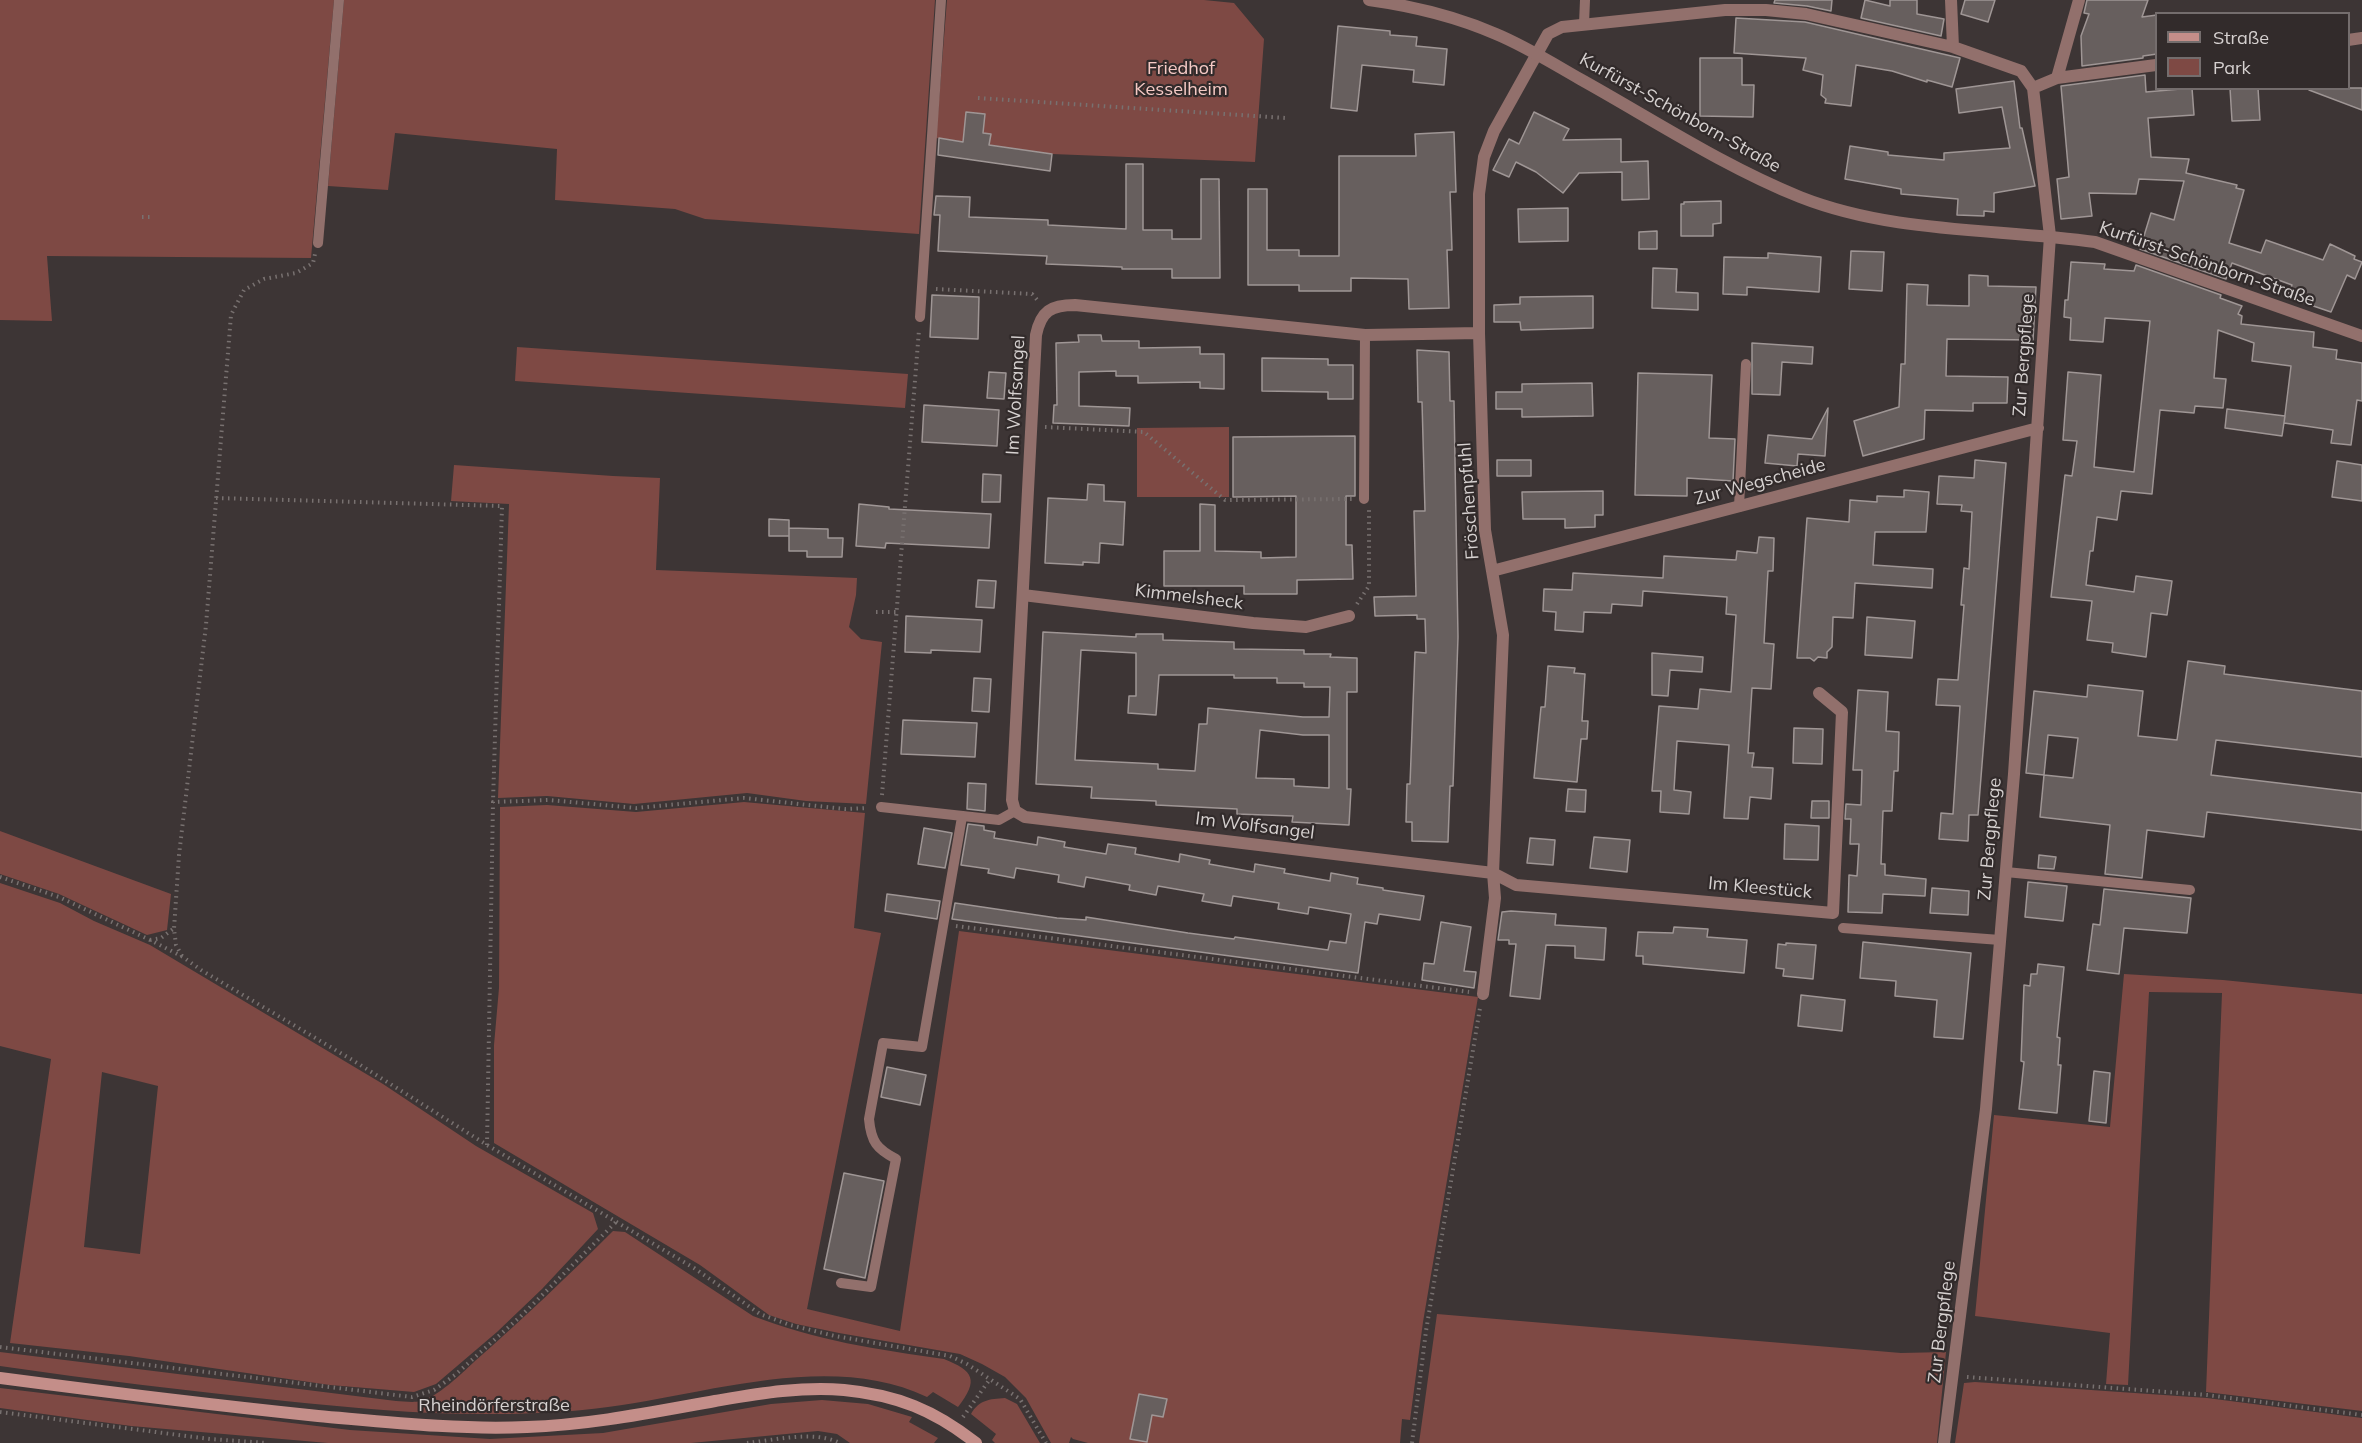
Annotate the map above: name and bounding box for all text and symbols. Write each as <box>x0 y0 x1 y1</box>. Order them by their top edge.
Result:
legend <box>2155 12 2350 90</box>
text: Straße <box>2213 26 2269 49</box>
street label: Kurfürst-Schönborn-Straße <box>1576 49 1784 177</box>
text: Park <box>2213 56 2251 79</box>
park label: Friedhof Kesselheim <box>1134 58 1228 100</box>
street label: Kurfürst-Schönborn-Straße <box>2096 217 2318 311</box>
street label: Zur Bergpflege <box>2009 293 2039 417</box>
street label: Im Wolfsangel <box>1002 335 1030 455</box>
street label: Fröschenpfuhl <box>1454 442 1484 560</box>
street label: Zur Wegscheide <box>1692 454 1828 510</box>
street label: Kimmelsheck <box>1134 580 1244 614</box>
street label: Zur Bergpflege <box>1974 777 2006 901</box>
street label: Im Wolfsangel <box>1194 808 1316 844</box>
street label: Im Kleestück <box>1707 873 1813 903</box>
street label: Zur Bergpflege <box>1924 1260 1960 1384</box>
street label: Rheindörferstraße <box>418 1395 570 1417</box>

